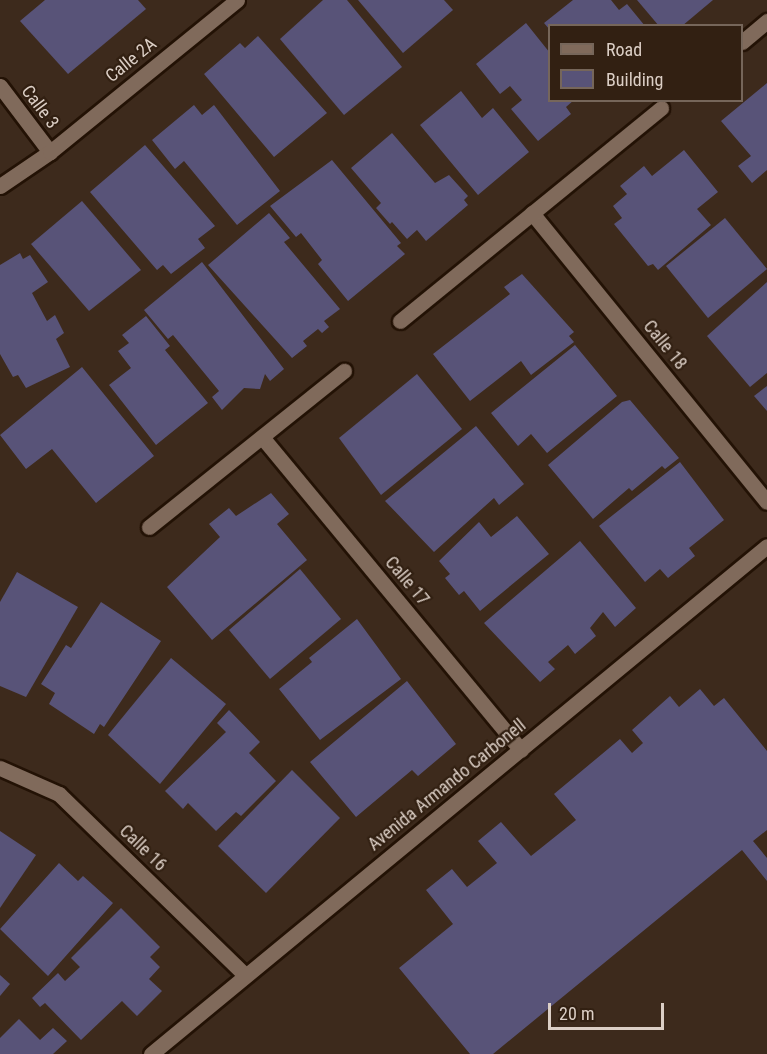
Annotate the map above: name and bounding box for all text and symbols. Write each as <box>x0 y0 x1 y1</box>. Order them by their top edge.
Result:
legend <box>548 24 743 102</box>
street label: Calle 2A <box>101 33 161 87</box>
text: Road <box>606 39 642 60</box>
text: Building <box>606 69 663 90</box>
street label: Calle 3 <box>17 81 63 133</box>
street label: Calle 18 <box>639 316 691 374</box>
street label: Calle 17 <box>380 552 434 610</box>
street label: Avenida Armando Carbonell <box>364 715 530 855</box>
street label: Calle 16 <box>115 820 171 876</box>
scale bar <box>551 991 666 1029</box>
text: 20 m <box>559 1003 594 1024</box>

